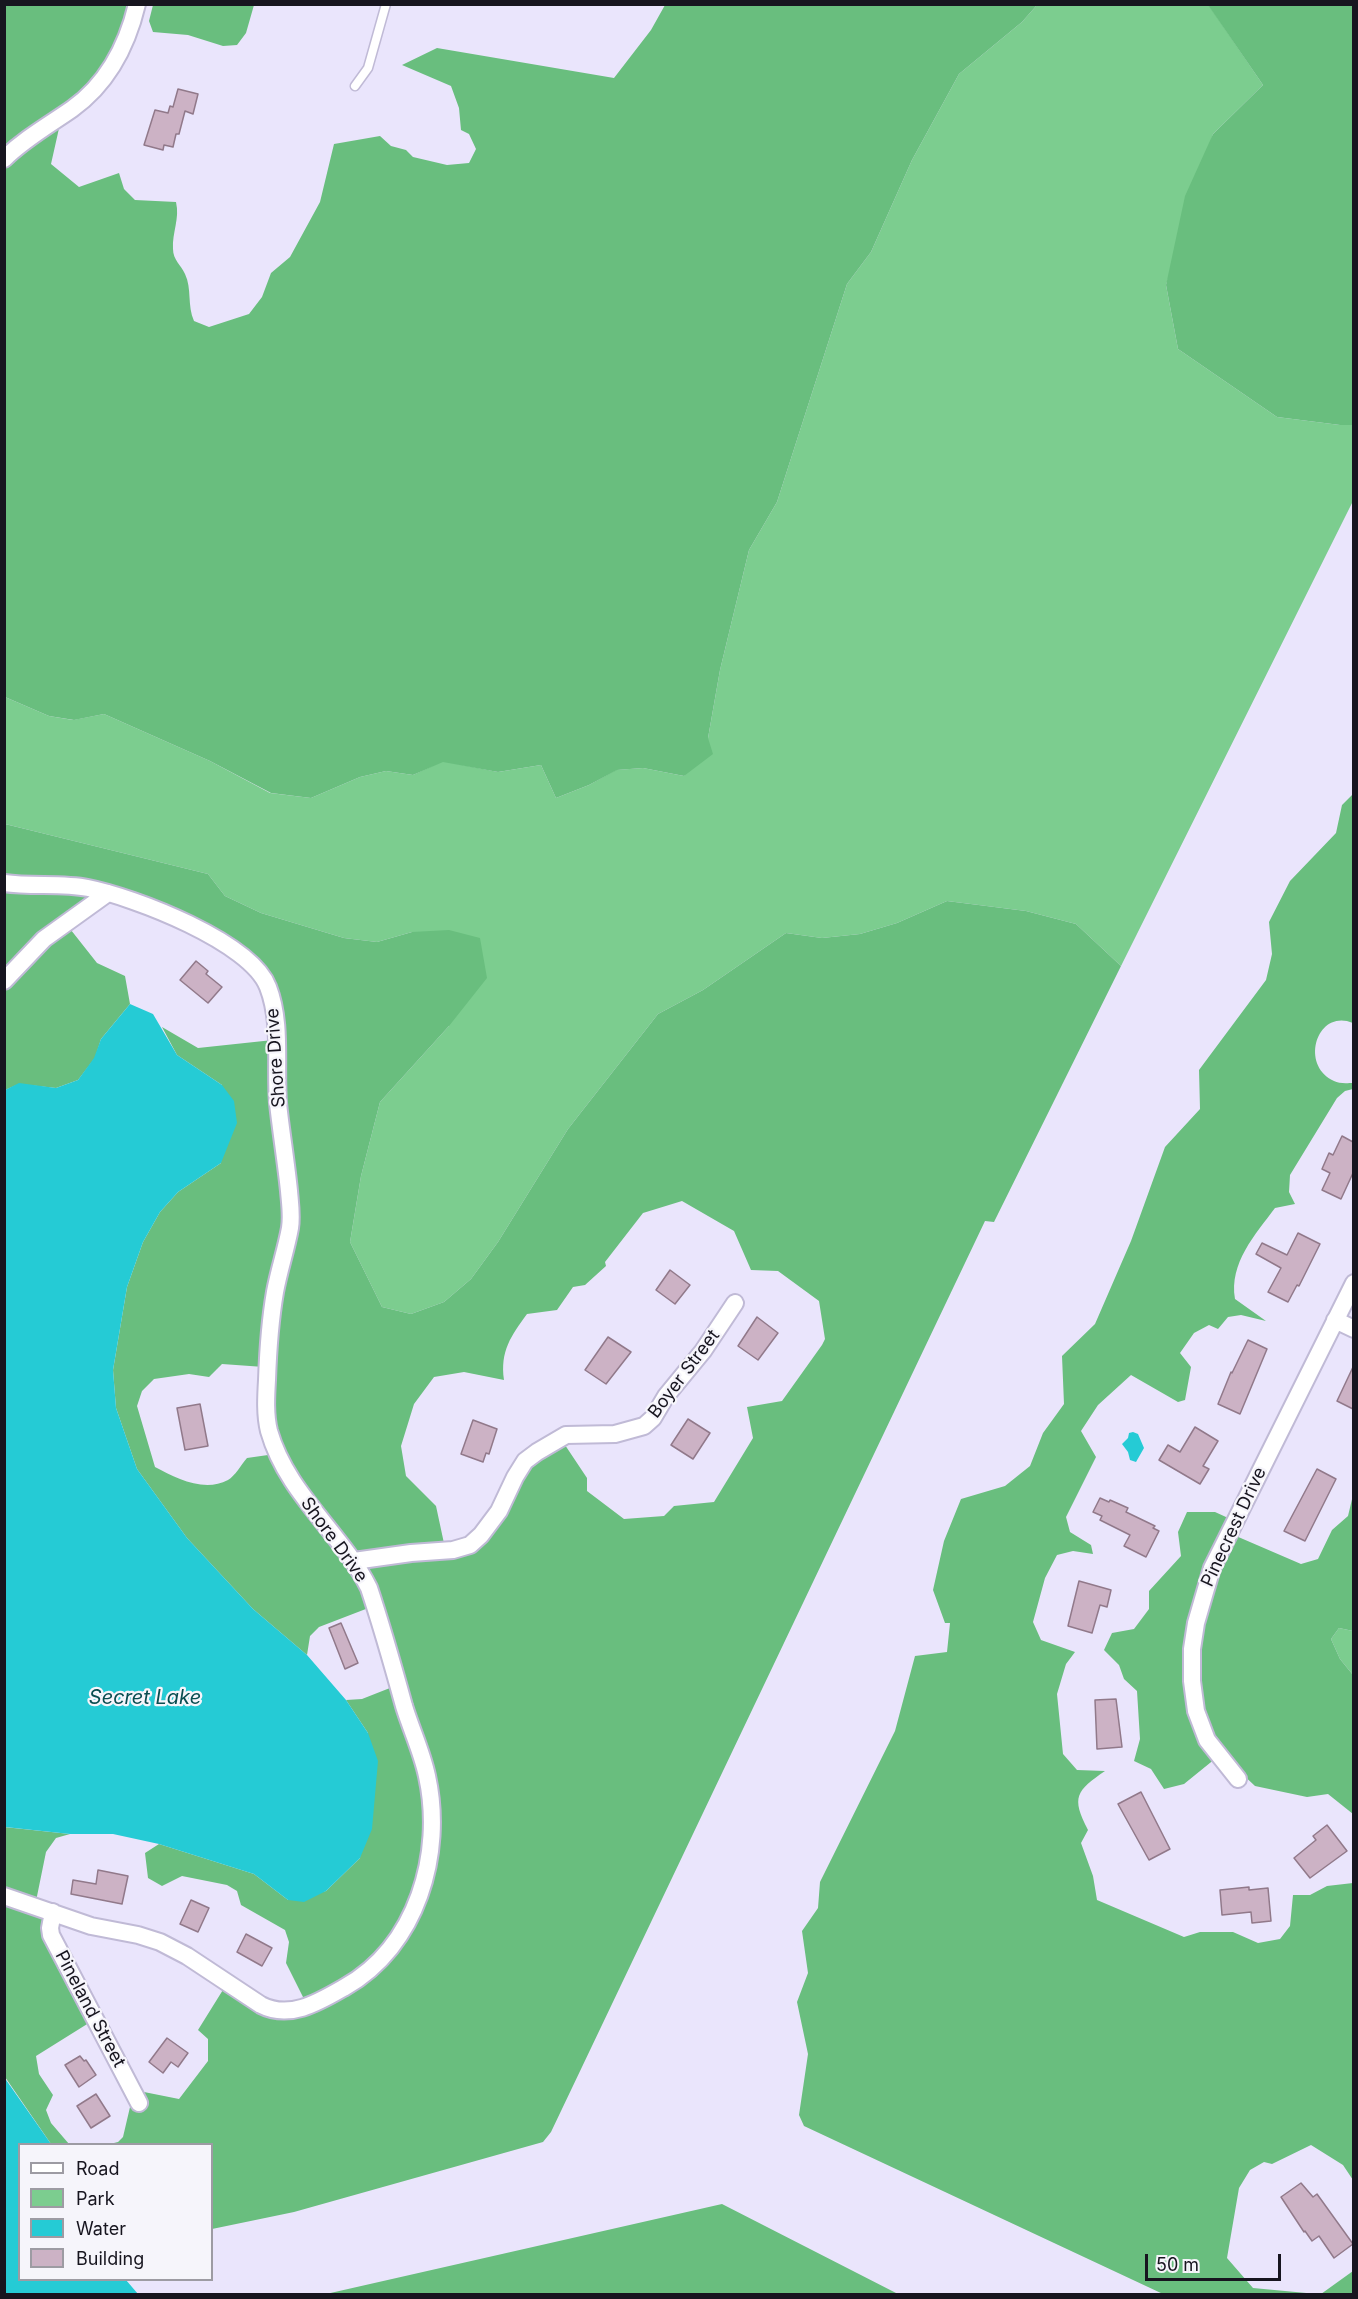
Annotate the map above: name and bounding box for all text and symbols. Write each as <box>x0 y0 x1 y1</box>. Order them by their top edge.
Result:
street label: Shore Drive <box>262 1008 290 1108</box>
street label: Boyer Street <box>644 1326 724 1422</box>
street label: Pinecrest Drive <box>1197 1464 1271 1590</box>
street label: Shore Drive <box>296 1493 372 1587</box>
water label: Secret Lake <box>89 1686 201 1710</box>
street label: Pineland Street <box>50 1947 130 2071</box>
legend <box>18 2143 213 2281</box>
text: Road <box>76 2158 119 2179</box>
text: Park <box>76 2188 115 2209</box>
text: Water <box>76 2218 126 2239</box>
scale bar <box>1148 2242 1284 2280</box>
text: Building <box>76 2248 144 2269</box>
text: 50 m <box>1156 2254 1199 2275</box>

